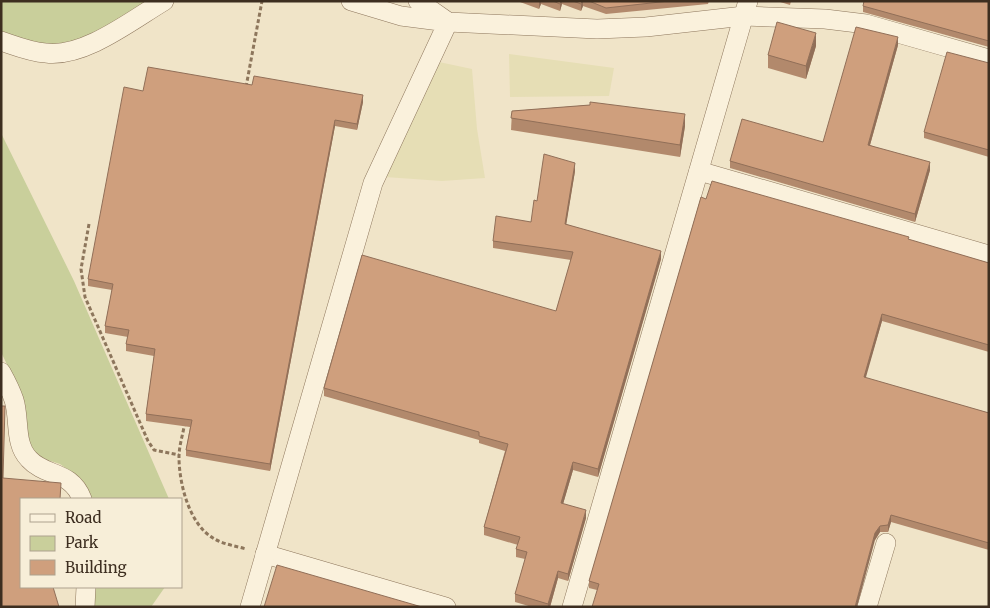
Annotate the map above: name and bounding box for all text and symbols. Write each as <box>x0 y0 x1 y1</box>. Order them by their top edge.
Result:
legend <box>20 498 182 588</box>
text: Road <box>65 508 101 527</box>
text: Park <box>65 533 99 552</box>
text: Building <box>65 558 127 577</box>

